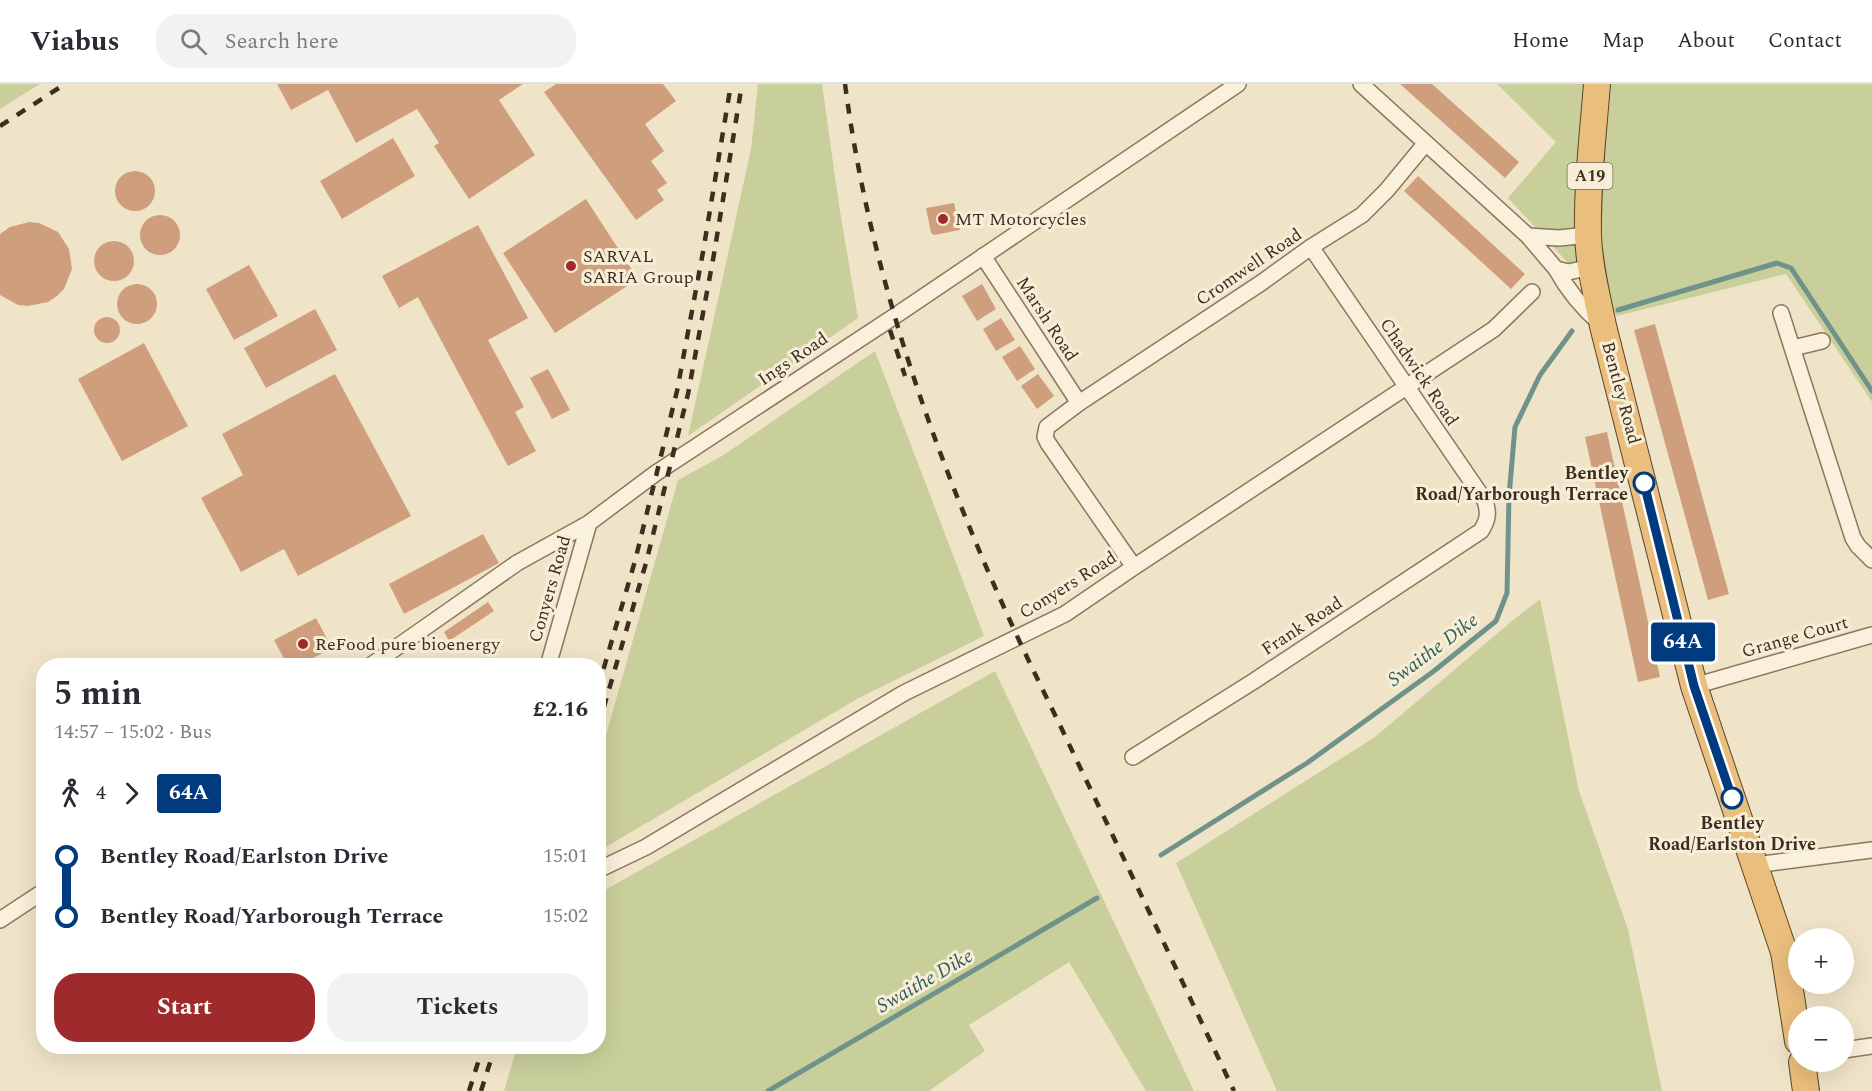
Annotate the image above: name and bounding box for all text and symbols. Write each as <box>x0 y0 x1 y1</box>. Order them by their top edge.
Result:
search box <box>156 14 576 68</box>
text: Viabus <box>30 20 120 63</box>
icon: search <box>177 25 210 58</box>
text: Search here <box>225 25 339 58</box>
text: Home <box>1512 25 1569 57</box>
text: Map <box>1602 25 1644 57</box>
text: About <box>1677 25 1735 57</box>
text: Contact <box>1768 25 1842 57</box>
road number: A19 <box>1568 163 1612 189</box>
place label: MT Motorcycles <box>955 206 1087 233</box>
marker: MT Motorcycles <box>936 212 950 226</box>
street label: Cromwell Road <box>1190 221 1308 313</box>
place label: SARVAL SARIA Group <box>583 243 694 291</box>
marker: SARVAL SARIA Group <box>564 259 578 273</box>
street label: Marsh Road <box>1009 271 1085 367</box>
street label: Chadwick Road <box>1373 313 1465 431</box>
street label: Ings Road <box>752 325 834 393</box>
street label: Bentley Road <box>1594 339 1648 447</box>
place label: Bentley Road/Yarborough Terrace <box>1415 460 1629 508</box>
marker: Bentley Road/Yarborough Terrace <box>1633 472 1655 494</box>
street label: Conyers Road <box>522 532 578 646</box>
street label: Conyers Road <box>1014 544 1122 626</box>
street label: Frank Road <box>1256 590 1348 662</box>
water label: Swaithe Dike <box>1381 606 1485 694</box>
street label: Grange Court <box>1739 609 1851 665</box>
line badge: 64A <box>1648 622 1718 662</box>
text: 64A <box>1663 626 1703 658</box>
place label: ReFood pure bioenergy <box>315 631 501 658</box>
marker: ReFood pure bioenergy <box>296 637 310 651</box>
text: 5 min <box>54 669 142 719</box>
text: £2.16 <box>533 693 588 726</box>
text: 14:57 – 15:02 · Bus <box>54 717 212 747</box>
icon: walk <box>54 777 87 810</box>
icon: forward <box>115 777 148 810</box>
text: 64A <box>169 777 209 809</box>
text: 4 <box>96 778 106 808</box>
marker: Bentley Road/Earlston Drive <box>1721 787 1743 809</box>
place label: Bentley Road/Earlston Drive <box>1648 810 1816 858</box>
text: Bentley Road/Earlston Drive <box>100 840 389 873</box>
text: 15:01 <box>543 841 588 871</box>
text: Bentley Road/Yarborough Terrace <box>100 900 443 933</box>
text: 15:02 <box>543 901 588 931</box>
map controls <box>1788 928 1854 1072</box>
button: + <box>1788 928 1854 994</box>
water label: Swaithe Dike <box>871 941 979 1021</box>
button: Start <box>54 973 315 1042</box>
button: Tickets <box>327 973 588 1042</box>
button: − <box>1788 1006 1854 1072</box>

